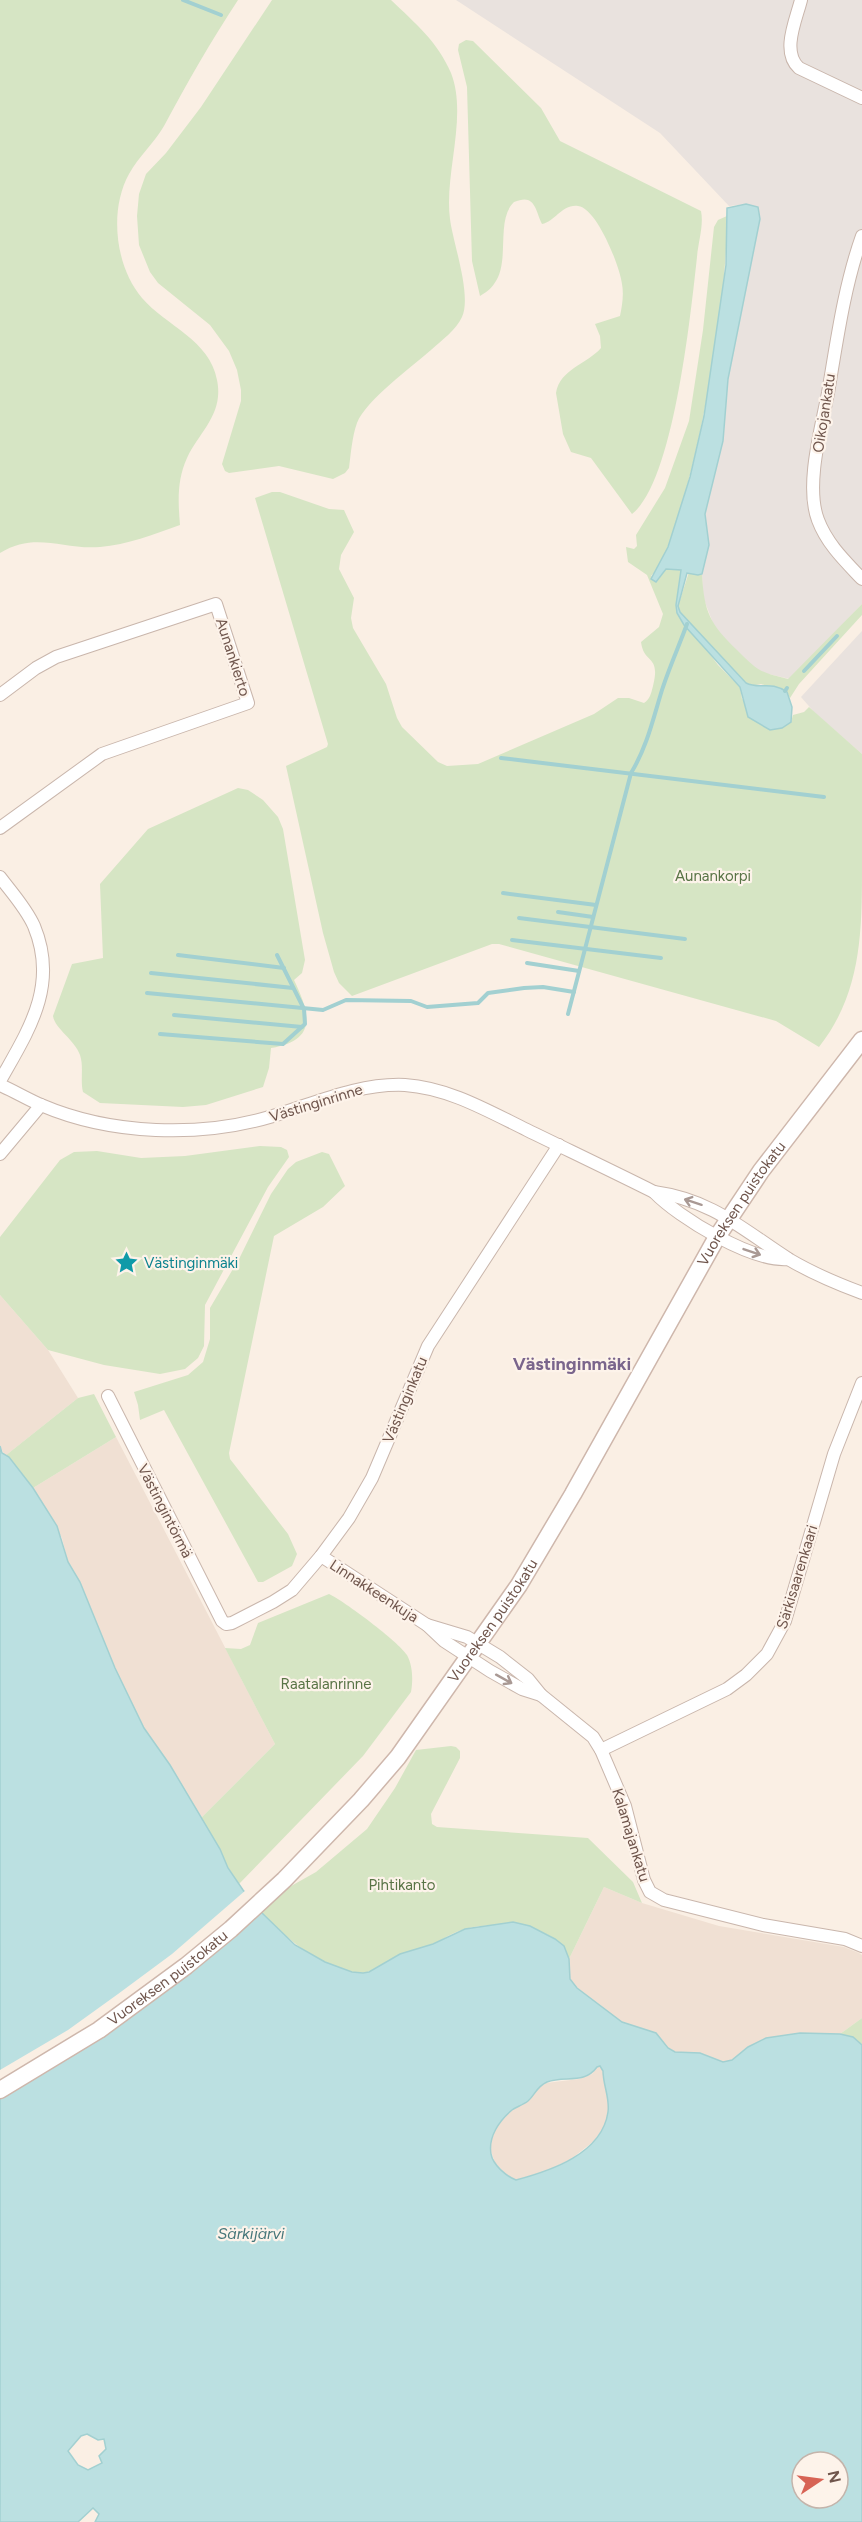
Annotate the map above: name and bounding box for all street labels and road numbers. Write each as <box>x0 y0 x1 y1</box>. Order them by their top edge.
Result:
street label: Oikojankatu <box>809 372 839 454</box>
street label: Aunankierto <box>212 616 254 699</box>
street label: Västinginrinne <box>267 1080 365 1126</box>
street label: Vuoreksen puistokatu <box>694 1138 790 1269</box>
street label: Västinginkatu <box>379 1354 431 1446</box>
street label: Västingintörmä <box>134 1461 196 1561</box>
street label: Särkisaarenkaari <box>773 1523 821 1631</box>
street label: Linnakkeenkuja <box>326 1556 422 1626</box>
street label: Vuoreksen puistokatu <box>444 1556 541 1686</box>
street label: Kalamajankatu <box>608 1786 654 1884</box>
street label: Vuoreksen puistokatu <box>104 1926 231 2029</box>

